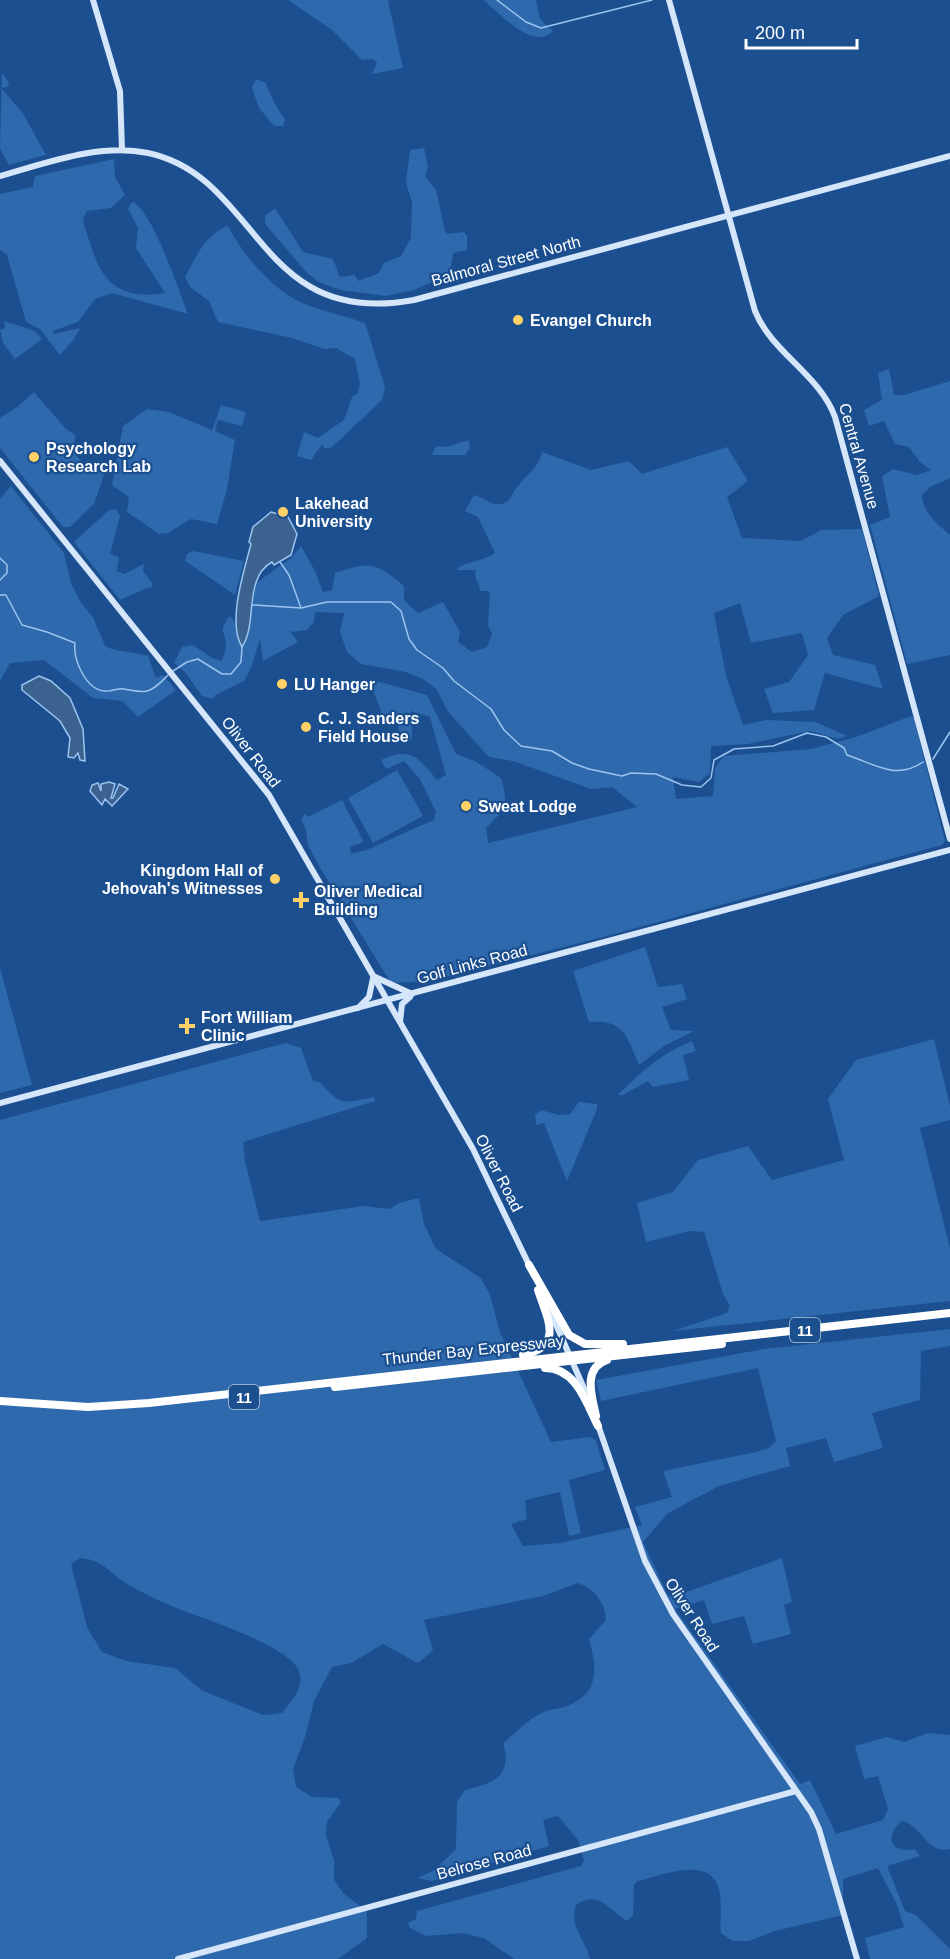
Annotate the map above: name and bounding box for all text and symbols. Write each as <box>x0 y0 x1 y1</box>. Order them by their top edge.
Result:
scale bar <box>746 12 857 50</box>
text: 200 m <box>755 23 805 43</box>
street label: Balmoral Street North <box>429 233 583 289</box>
place label: Evangel Church <box>530 312 652 329</box>
marker: Evangel Church <box>511 313 525 327</box>
street label: Central Avenue <box>836 401 882 511</box>
place label: Psychology Research Lab <box>46 440 151 475</box>
marker: Psychology Research Lab <box>27 450 41 464</box>
place label: Lakehead University <box>295 495 372 530</box>
marker: Lakehead University <box>276 505 290 519</box>
place label: LU Hanger <box>294 676 375 693</box>
marker: LU Hanger <box>275 677 289 691</box>
place label: C. J. Sanders Field House <box>318 710 419 745</box>
street label: Oliver Road <box>218 713 284 791</box>
marker: C. J. Sanders Field House <box>299 720 313 734</box>
place label: Sweat Lodge <box>478 798 577 815</box>
marker: Sweat Lodge <box>459 799 473 813</box>
place label: Kingdom Hall of Jehovah's Witnesses <box>102 862 264 897</box>
marker: Kingdom Hall of Jehovah's Witnesses <box>268 872 282 886</box>
place label: Oliver Medical Building <box>314 883 423 918</box>
marker: Oliver Medical Building <box>292 891 310 909</box>
street label: Golf Links Road <box>415 941 529 987</box>
place label: Fort William Clinic <box>201 1009 292 1044</box>
marker: Fort William Clinic <box>178 1017 196 1035</box>
street label: Oliver Road <box>472 1132 526 1214</box>
road number: 11 <box>790 1318 820 1342</box>
street label: Thunder Bay Expressway <box>381 1332 565 1368</box>
road number: 11 <box>229 1385 259 1409</box>
street label: Oliver Road <box>662 1575 722 1655</box>
street label: Belrose Road <box>435 1841 533 1883</box>

